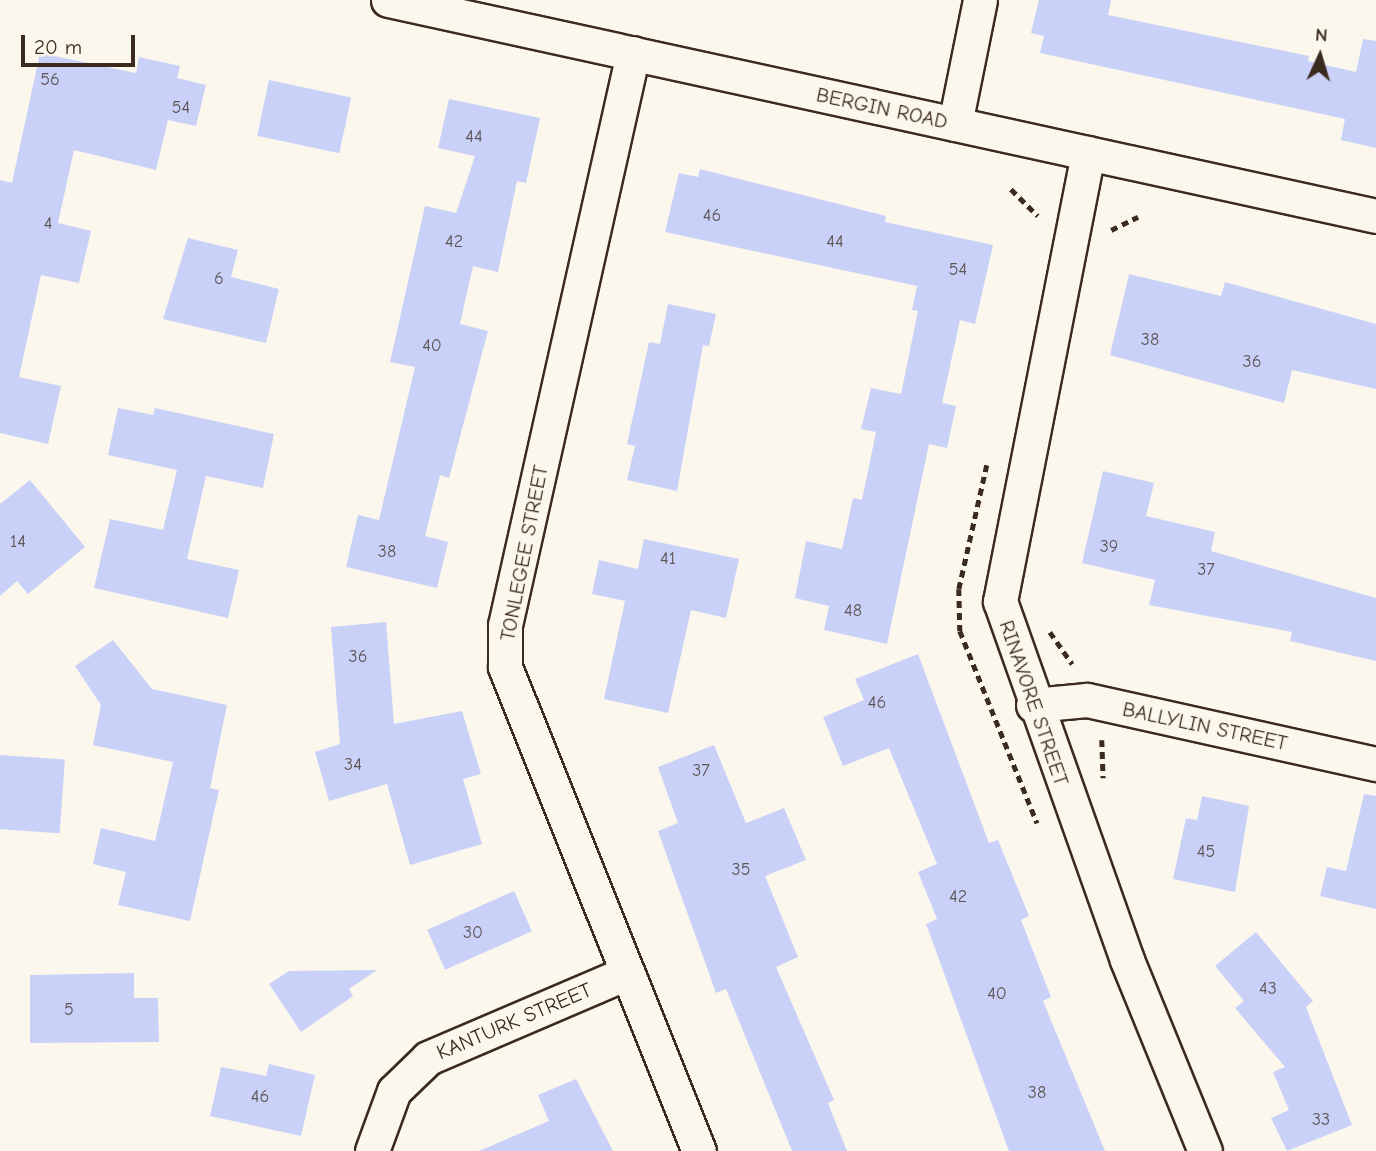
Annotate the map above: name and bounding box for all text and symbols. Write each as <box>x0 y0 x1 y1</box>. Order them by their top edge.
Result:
scale bar <box>24 21 138 65</box>
north arrow <box>1285 21 1355 91</box>
text: N <box>1315 24 1328 46</box>
text: 20 m <box>34 35 82 59</box>
house number: 56 <box>40 69 60 91</box>
street label: BERGIN ROAD <box>814 82 950 134</box>
house number: 54 <box>172 97 190 119</box>
house number: 44 <box>465 126 483 148</box>
house number: 46 <box>703 205 721 227</box>
house number: 4 <box>44 213 52 235</box>
house number: 42 <box>445 231 463 253</box>
house number: 44 <box>826 231 844 253</box>
house number: 54 <box>949 259 967 281</box>
house number: 6 <box>214 268 224 290</box>
house number: 38 <box>1141 329 1159 351</box>
house number: 40 <box>422 335 442 357</box>
house number: 36 <box>1243 351 1261 373</box>
street label: TONLEGEE STREET <box>495 463 553 643</box>
house number: 14 <box>10 531 26 553</box>
house number: 39 <box>1100 536 1118 558</box>
house number: 38 <box>378 541 396 563</box>
house number: 41 <box>660 548 676 570</box>
house number: 37 <box>1197 559 1215 581</box>
house number: 48 <box>844 600 862 622</box>
street label: RINAVORE STREET <box>994 617 1074 789</box>
house number: 36 <box>349 646 367 668</box>
house number: 46 <box>868 692 886 714</box>
street label: BALLYLIN STREET <box>1120 696 1290 756</box>
house number: 34 <box>344 754 362 776</box>
house number: 37 <box>692 760 710 782</box>
house number: 45 <box>1197 841 1215 863</box>
house number: 35 <box>732 859 750 881</box>
house number: 42 <box>949 886 967 908</box>
house number: 30 <box>463 922 483 944</box>
street label: KANTURK STREET <box>433 977 595 1065</box>
house number: 43 <box>1259 978 1277 1000</box>
house number: 40 <box>987 983 1007 1005</box>
house number: 5 <box>64 999 74 1021</box>
house number: 38 <box>1028 1082 1046 1104</box>
house number: 46 <box>251 1086 269 1108</box>
house number: 33 <box>1312 1109 1330 1131</box>

